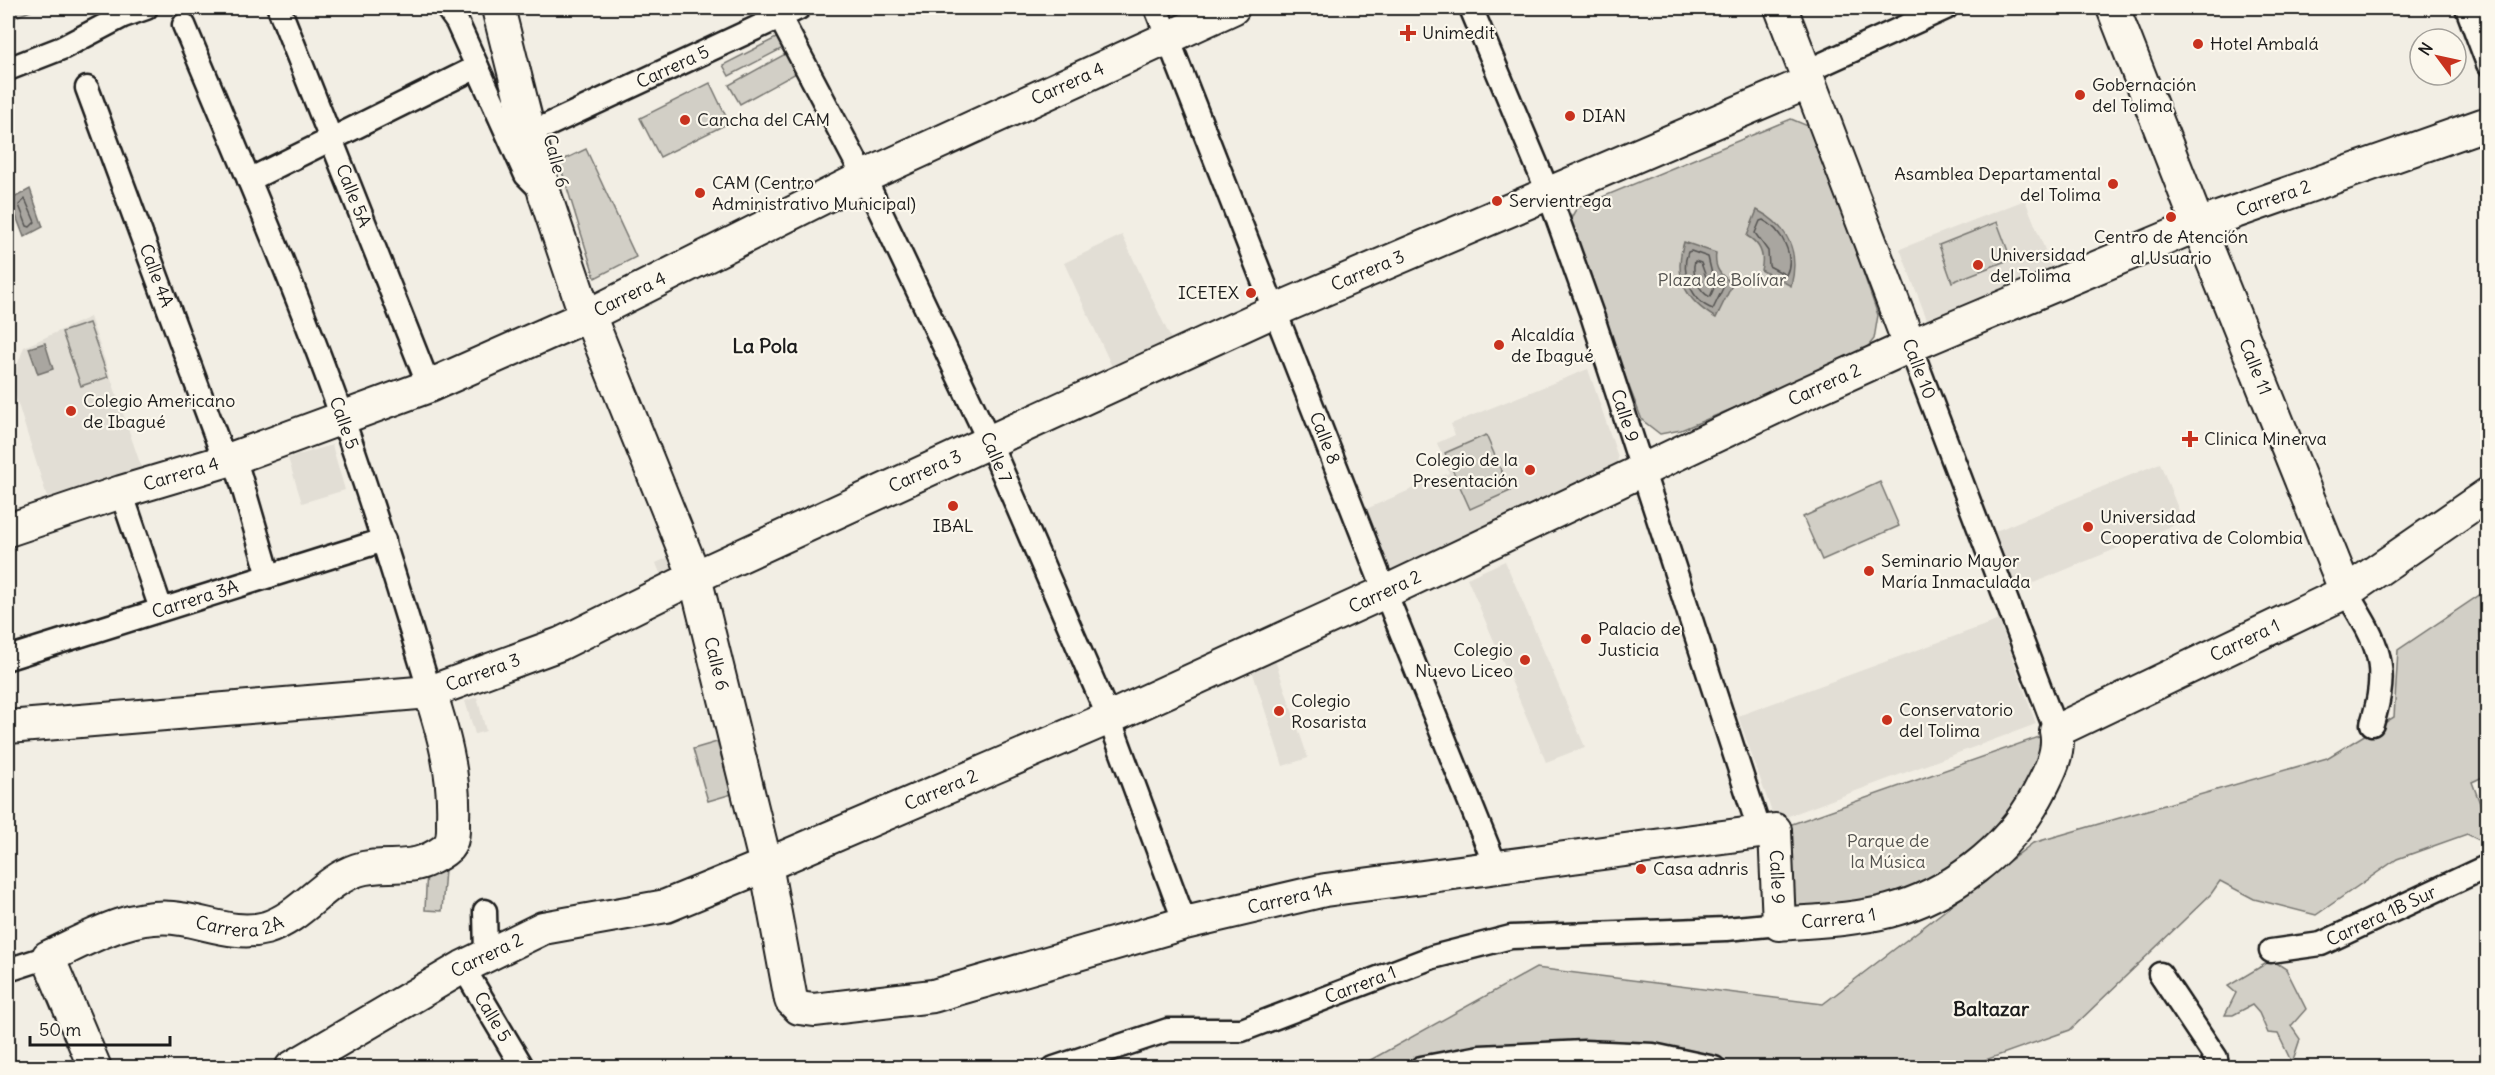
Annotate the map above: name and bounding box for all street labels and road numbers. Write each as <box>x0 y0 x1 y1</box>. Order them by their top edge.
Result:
street label: Carrera 5 <box>632 39 713 93</box>
street label: Carrera 4 <box>1027 57 1108 110</box>
street label: Calle 6 <box>538 132 575 190</box>
street label: Calle 5A <box>331 161 377 230</box>
street label: Carrera 2 <box>2233 174 2314 222</box>
street label: Calle 4A <box>135 240 179 310</box>
street label: Carrera 3 <box>1327 244 1408 296</box>
street label: Carrera 4 <box>590 266 670 322</box>
street label: Calle 10 <box>1897 335 1941 402</box>
street label: Calle 11 <box>2234 335 2277 398</box>
street label: Carrera 2 <box>1784 358 1864 411</box>
street label: Calle 9 <box>1606 386 1645 445</box>
street label: Calle 5 <box>324 393 364 452</box>
street label: Calle 8 <box>1304 408 1346 467</box>
street label: Calle 7 <box>975 428 1018 486</box>
street label: Carrera 3 <box>885 444 965 497</box>
street label: Carrera 4 <box>140 451 222 496</box>
street label: Carrera 2 <box>1345 565 1425 618</box>
street label: Carrera 3A <box>149 574 241 623</box>
street label: Carrera 1 <box>2206 614 2283 667</box>
street label: Calle 6 <box>699 634 735 693</box>
street label: Carrera 3 <box>442 648 523 696</box>
street label: Carrera 2 <box>901 764 981 815</box>
street label: Calle 9 <box>1765 849 1790 905</box>
street label: Carrera 1A <box>1245 877 1333 919</box>
street label: Carrera 1B Sur <box>2322 880 2440 951</box>
street label: Carrera 1 <box>1800 902 1878 933</box>
street label: Carrera 2A <box>193 910 287 942</box>
street label: Carrera 2 <box>446 928 527 983</box>
street label: Carrera 1 <box>1321 960 1399 1008</box>
street label: Calle 5 <box>469 987 517 1046</box>

